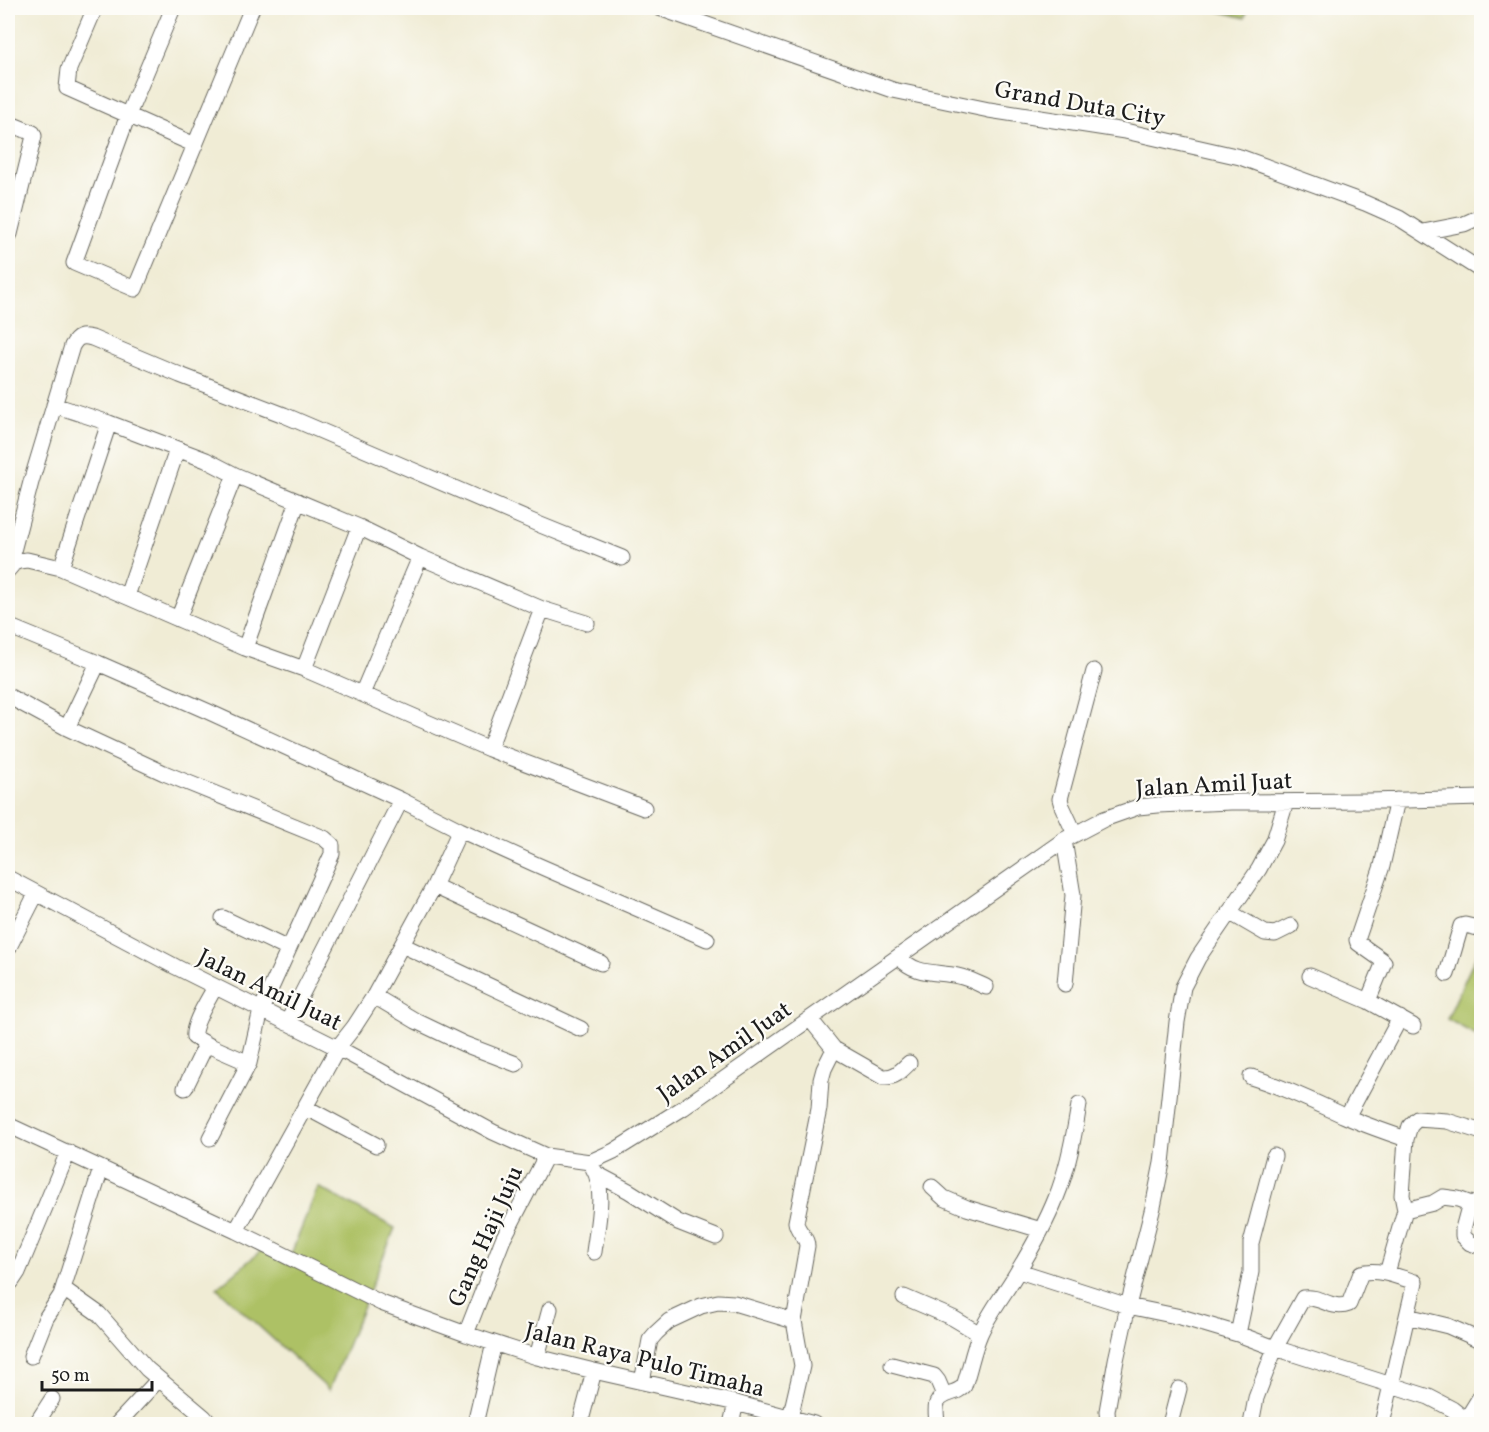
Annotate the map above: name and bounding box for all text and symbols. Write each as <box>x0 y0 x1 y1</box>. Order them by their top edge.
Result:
street label: Grand Duta City <box>992 73 1168 137</box>
street label: Jalan Amil Juat <box>1135 765 1293 807</box>
street label: Jalan Amil Juat <box>191 941 347 1040</box>
street label: Jalan Amil Juat <box>651 994 799 1112</box>
street label: Gang Haji Juju <box>440 1161 533 1313</box>
street label: Jalan Raya Pulo Timaha <box>521 1315 768 1407</box>
scale bar <box>42 1354 152 1392</box>
text: 50 m <box>51 1364 90 1389</box>

